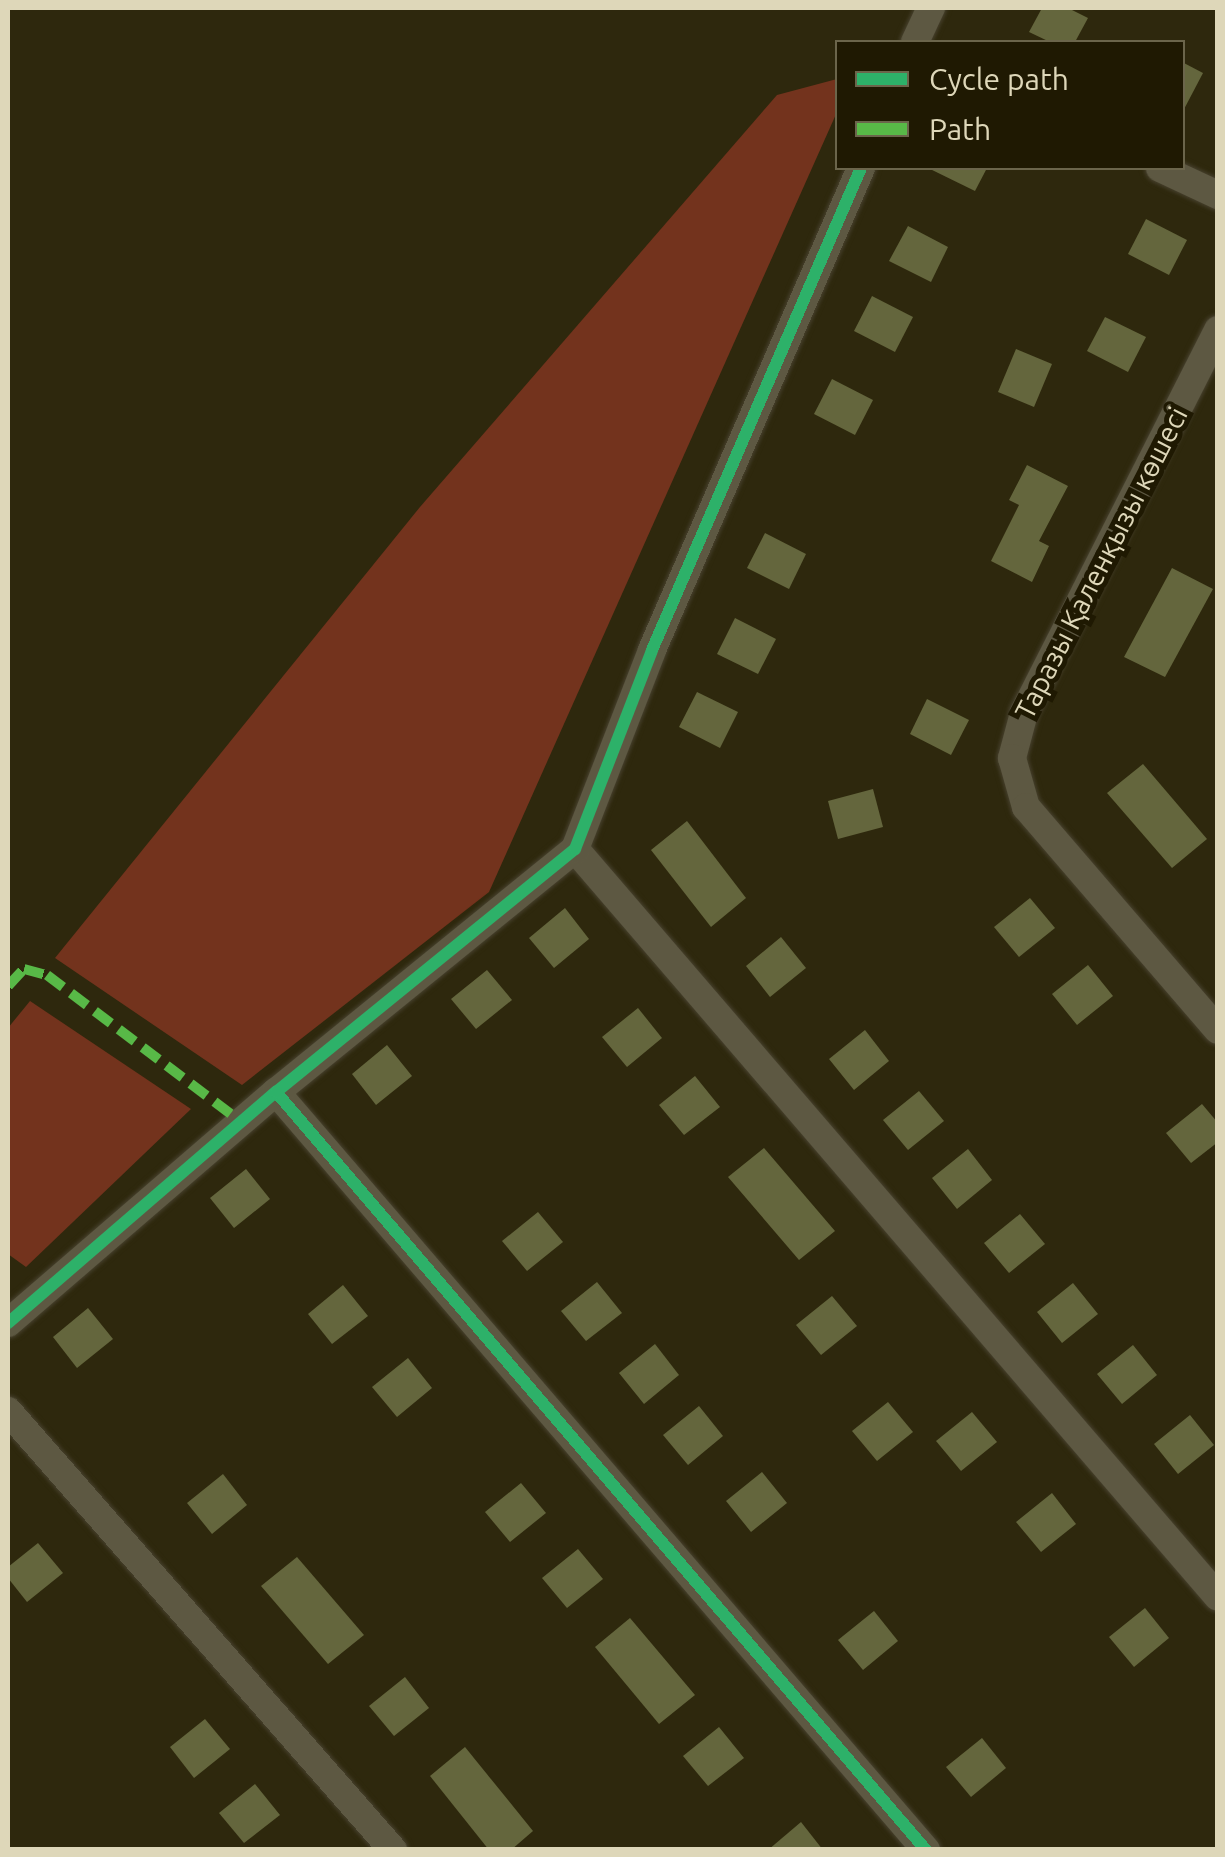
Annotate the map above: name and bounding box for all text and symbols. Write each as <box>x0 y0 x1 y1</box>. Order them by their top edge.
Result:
legend <box>835 40 1185 170</box>
text: Cycle path <box>929 62 1069 96</box>
text: Path <box>929 112 991 146</box>
street label: Таразы Қаленқызы көшесі <box>1008 401 1194 725</box>

